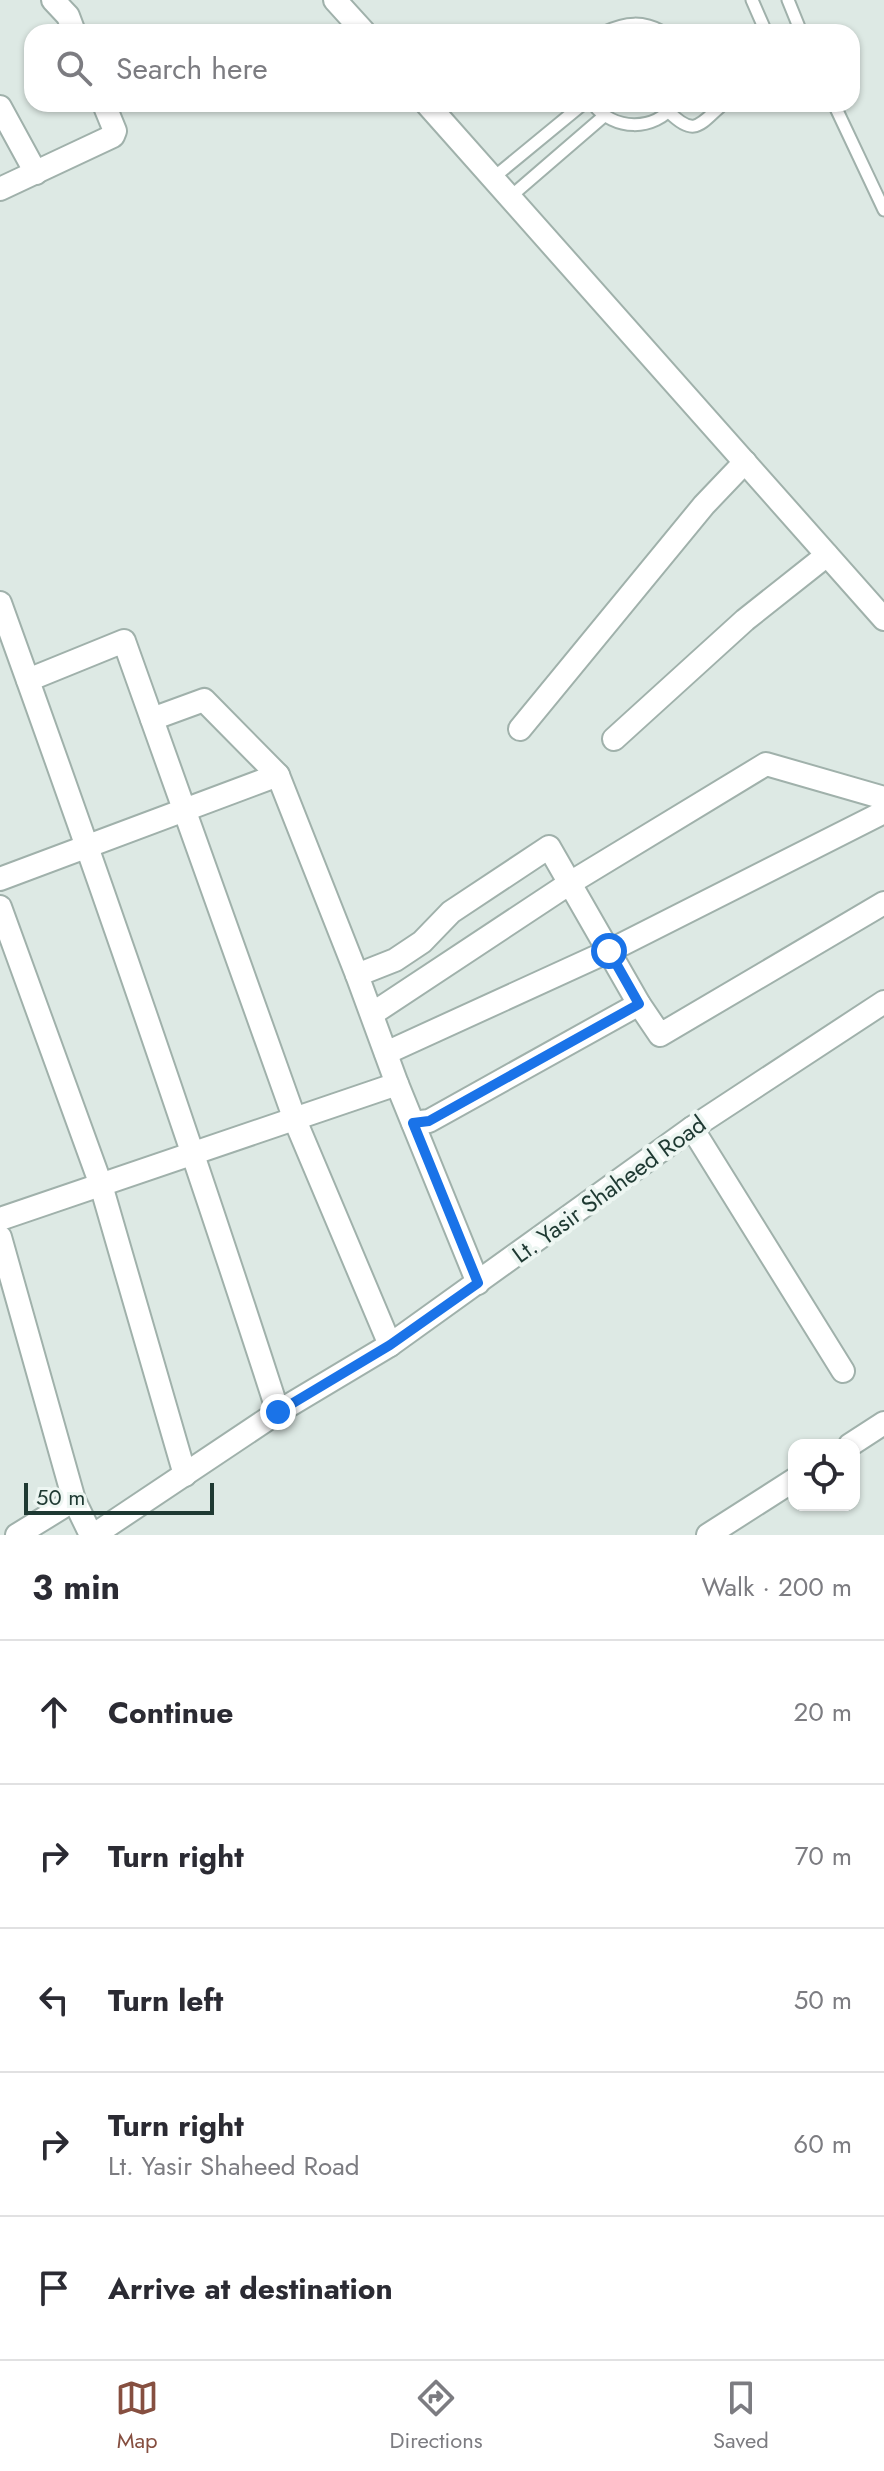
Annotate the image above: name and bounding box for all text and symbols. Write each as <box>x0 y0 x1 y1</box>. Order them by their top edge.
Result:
search box <box>24 24 860 112</box>
icon: search <box>52 46 96 90</box>
text: Search here <box>116 47 268 90</box>
route start <box>591 933 627 969</box>
street label: Lt. Yasir Shaheed Road <box>505 1107 713 1271</box>
route end <box>260 1394 296 1430</box>
map controls <box>788 1439 860 1511</box>
button: locate <box>788 1439 860 1511</box>
scale bar <box>24 1479 214 1515</box>
text: 50 m <box>36 1481 85 1513</box>
text: 3 min <box>32 1563 120 1612</box>
text: Walk · 200 m <box>701 1568 852 1606</box>
icon: ahead <box>32 1690 76 1734</box>
text: Continue <box>108 1691 234 1734</box>
text: 20 m <box>794 1693 852 1731</box>
icon: right <box>32 1834 76 1878</box>
text: Turn right <box>108 1835 244 1878</box>
text: 70 m <box>795 1837 852 1875</box>
icon: left <box>32 1978 76 2022</box>
text: Turn left <box>108 1979 223 2022</box>
text: 50 m <box>794 1981 852 2019</box>
text: Turn right <box>108 2104 244 2147</box>
icon: right <box>32 2122 76 2166</box>
text: 60 m <box>793 2125 852 2163</box>
text: Lt. Yasir Shaheed Road <box>108 2147 360 2185</box>
icon: arrive <box>32 2266 76 2310</box>
text: Arrive at destination <box>108 2267 393 2310</box>
tab: Map <box>115 2376 159 2456</box>
tab: Directions <box>390 2376 483 2456</box>
tab: Saved <box>713 2376 769 2456</box>

